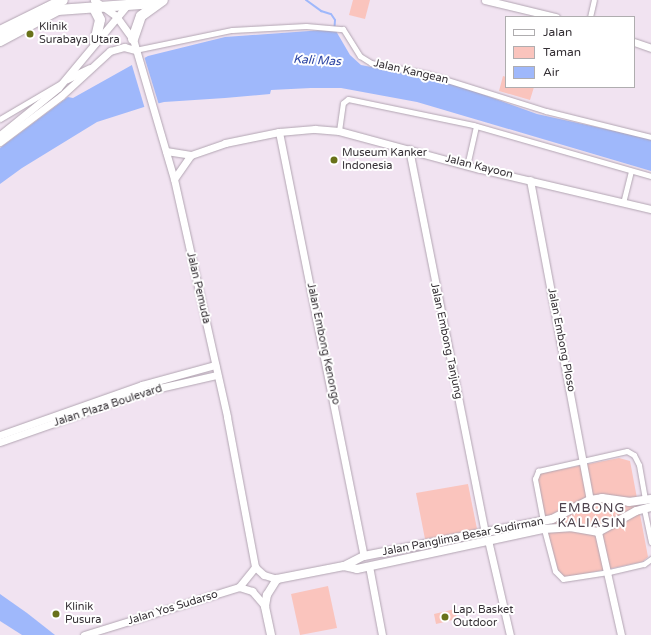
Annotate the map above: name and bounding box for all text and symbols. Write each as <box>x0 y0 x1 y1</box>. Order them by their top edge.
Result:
legend <box>505 16 635 88</box>
place label: Klinik Surabaya Utara <box>39 21 120 47</box>
text: Jalan <box>543 25 572 39</box>
marker: Klinik Surabaya Utara <box>24 28 36 40</box>
text: Taman <box>543 45 581 59</box>
water label: Kali Mas <box>293 53 341 69</box>
street label: Jalan Kangean <box>372 57 450 87</box>
text: Air <box>543 65 559 79</box>
place label: Museum Kanker Indonesia <box>342 147 427 173</box>
street label: Jalan Kayoon <box>444 152 514 182</box>
marker: Museum Kanker Indonesia <box>329 155 339 165</box>
street label: Jalan Pemuda <box>183 251 213 325</box>
street label: Jalan Embong Kenongo <box>304 282 342 406</box>
street label: Jalan Embong Tanjung <box>427 282 465 400</box>
street label: Jalan Embong Ploso <box>544 287 578 393</box>
street label: Jalan Plaza Boulevard <box>52 382 164 430</box>
district label: EMBONG KALIASIN <box>557 501 627 532</box>
street label: Jalan Panglima Besar Sudirman <box>381 515 545 559</box>
street label: Jalan Yos Sudarso <box>126 588 220 628</box>
place label: Klinik Pusura <box>65 601 101 627</box>
place label: Lap. Basket Outdoor <box>453 604 513 630</box>
marker: Klinik Pusura <box>50 608 62 620</box>
marker: Lap. Basket Outdoor <box>440 612 450 622</box>

